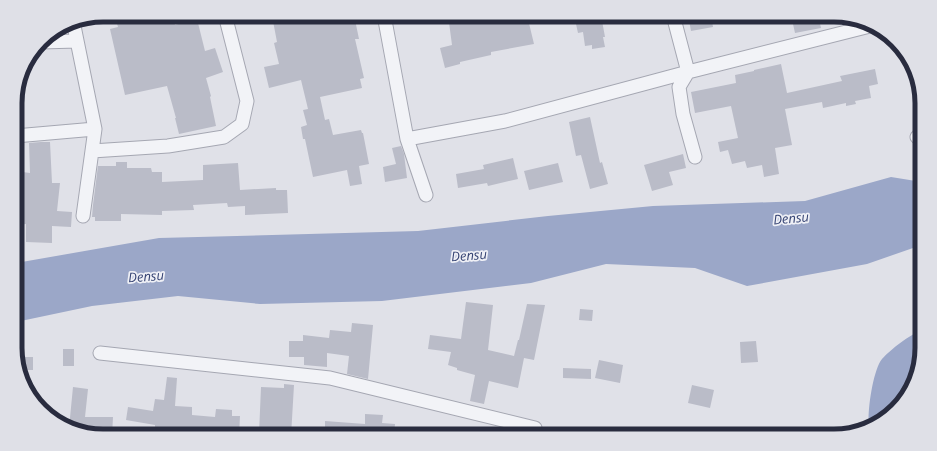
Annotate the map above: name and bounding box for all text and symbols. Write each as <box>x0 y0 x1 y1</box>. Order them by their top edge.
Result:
water label: Densu <box>772 207 810 229</box>
water label: Densu <box>451 245 488 265</box>
water label: Densu <box>128 266 165 286</box>

